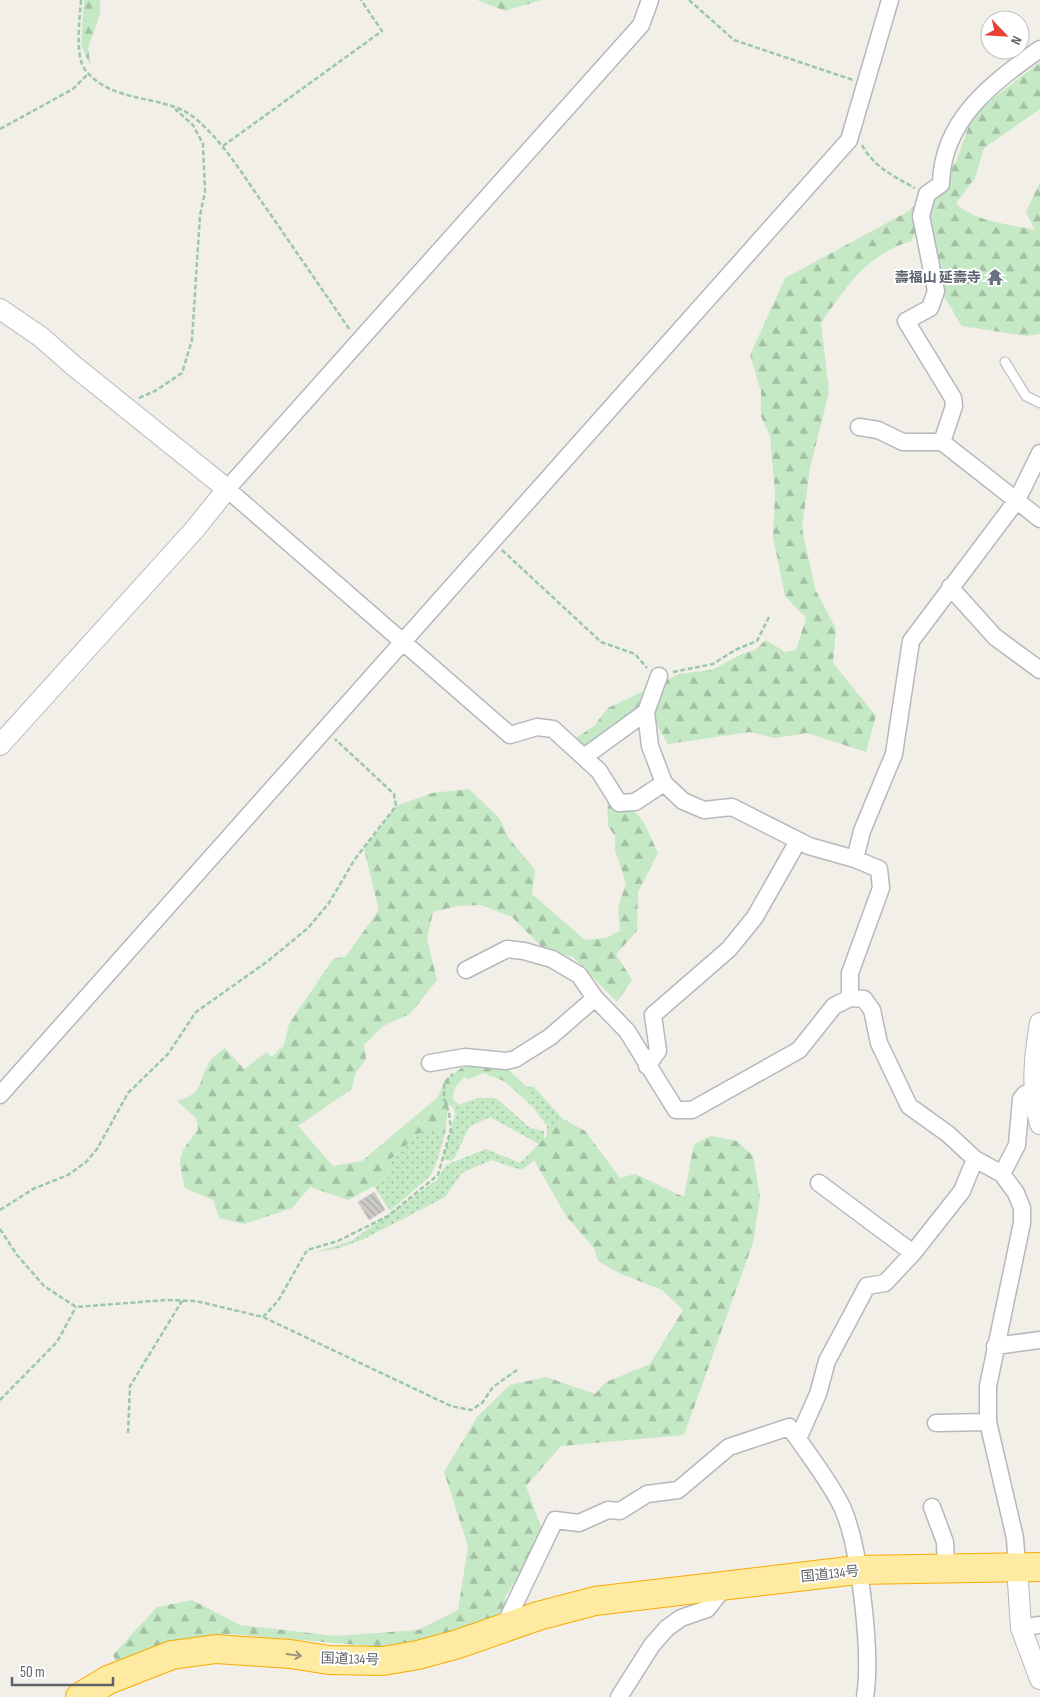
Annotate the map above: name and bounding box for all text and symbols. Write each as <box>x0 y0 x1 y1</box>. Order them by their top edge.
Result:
north arrow <box>980 10 1030 60</box>
text: N <box>1007 33 1026 47</box>
temple icon: 壽福山 延壽寺 <box>985 267 1005 287</box>
place label: 壽福山 延壽寺 <box>895 269 981 286</box>
street label: 国道134号 <box>800 1562 860 1586</box>
street label: 国道134号 <box>320 1649 380 1669</box>
one-way arrow <box>286 1650 302 1660</box>
scale bar <box>12 1654 114 1686</box>
text: 50 m <box>20 1663 45 1682</box>

